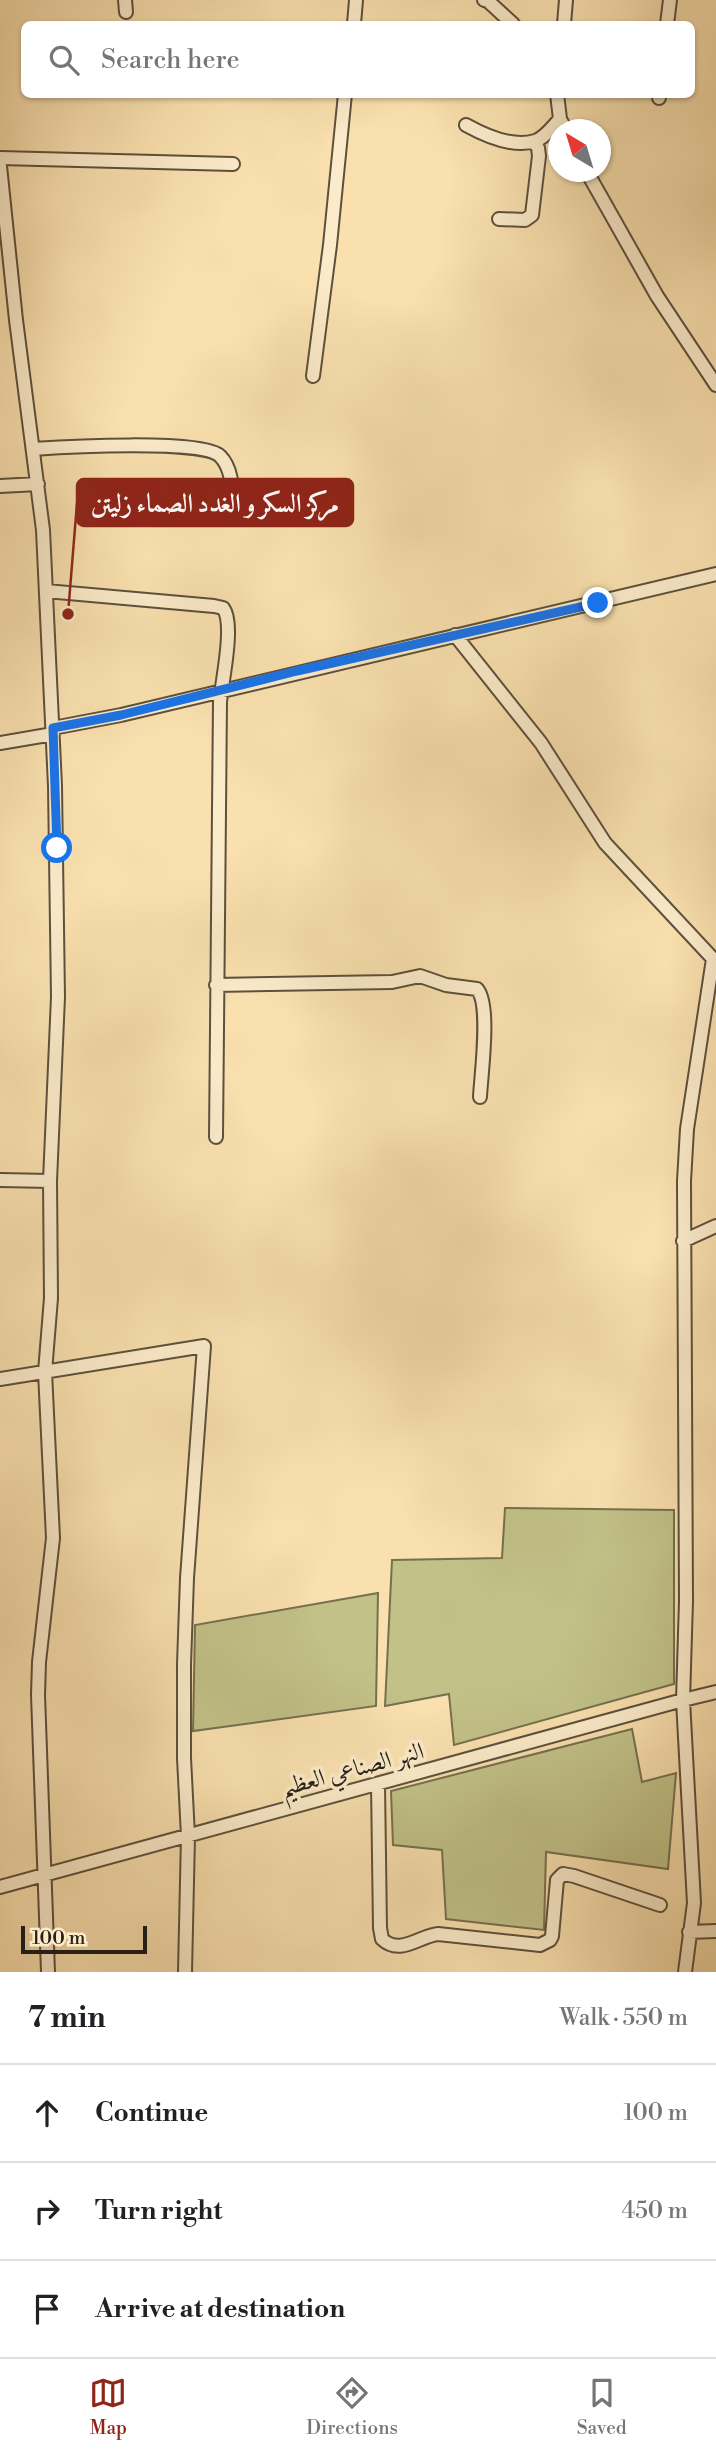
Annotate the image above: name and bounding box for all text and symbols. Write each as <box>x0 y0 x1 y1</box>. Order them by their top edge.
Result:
search box <box>21 21 695 98</box>
icon: search <box>45 41 83 79</box>
text: Search here <box>101 44 240 76</box>
north arrow <box>548 119 611 182</box>
callout: مركز السكر و الغدد الصماء زليتن <box>77 479 353 526</box>
text: مركز السكر و الغدد الصماء زليتن <box>91 488 339 522</box>
route end <box>582 587 613 618</box>
route start <box>41 832 72 863</box>
street label: النهر الصناعي العظيم <box>277 1736 429 1811</box>
scale bar <box>21 1923 147 1955</box>
text: 100 m <box>32 1926 85 1950</box>
text: 7 min <box>28 1999 106 2037</box>
text: Walk · 550 m <box>559 2004 688 2032</box>
icon: ahead <box>28 2094 66 2132</box>
text: Continue <box>95 2097 208 2129</box>
text: 100 m <box>623 2099 688 2127</box>
icon: right <box>28 2192 66 2230</box>
text: Turn right <box>95 2195 223 2227</box>
text: 450 m <box>622 2197 688 2225</box>
icon: arrive <box>28 2290 66 2328</box>
text: Arrive at destination <box>95 2293 345 2325</box>
tab: Map <box>89 2374 127 2440</box>
tab: Directions <box>306 2374 398 2440</box>
tab: Saved <box>577 2374 627 2440</box>

